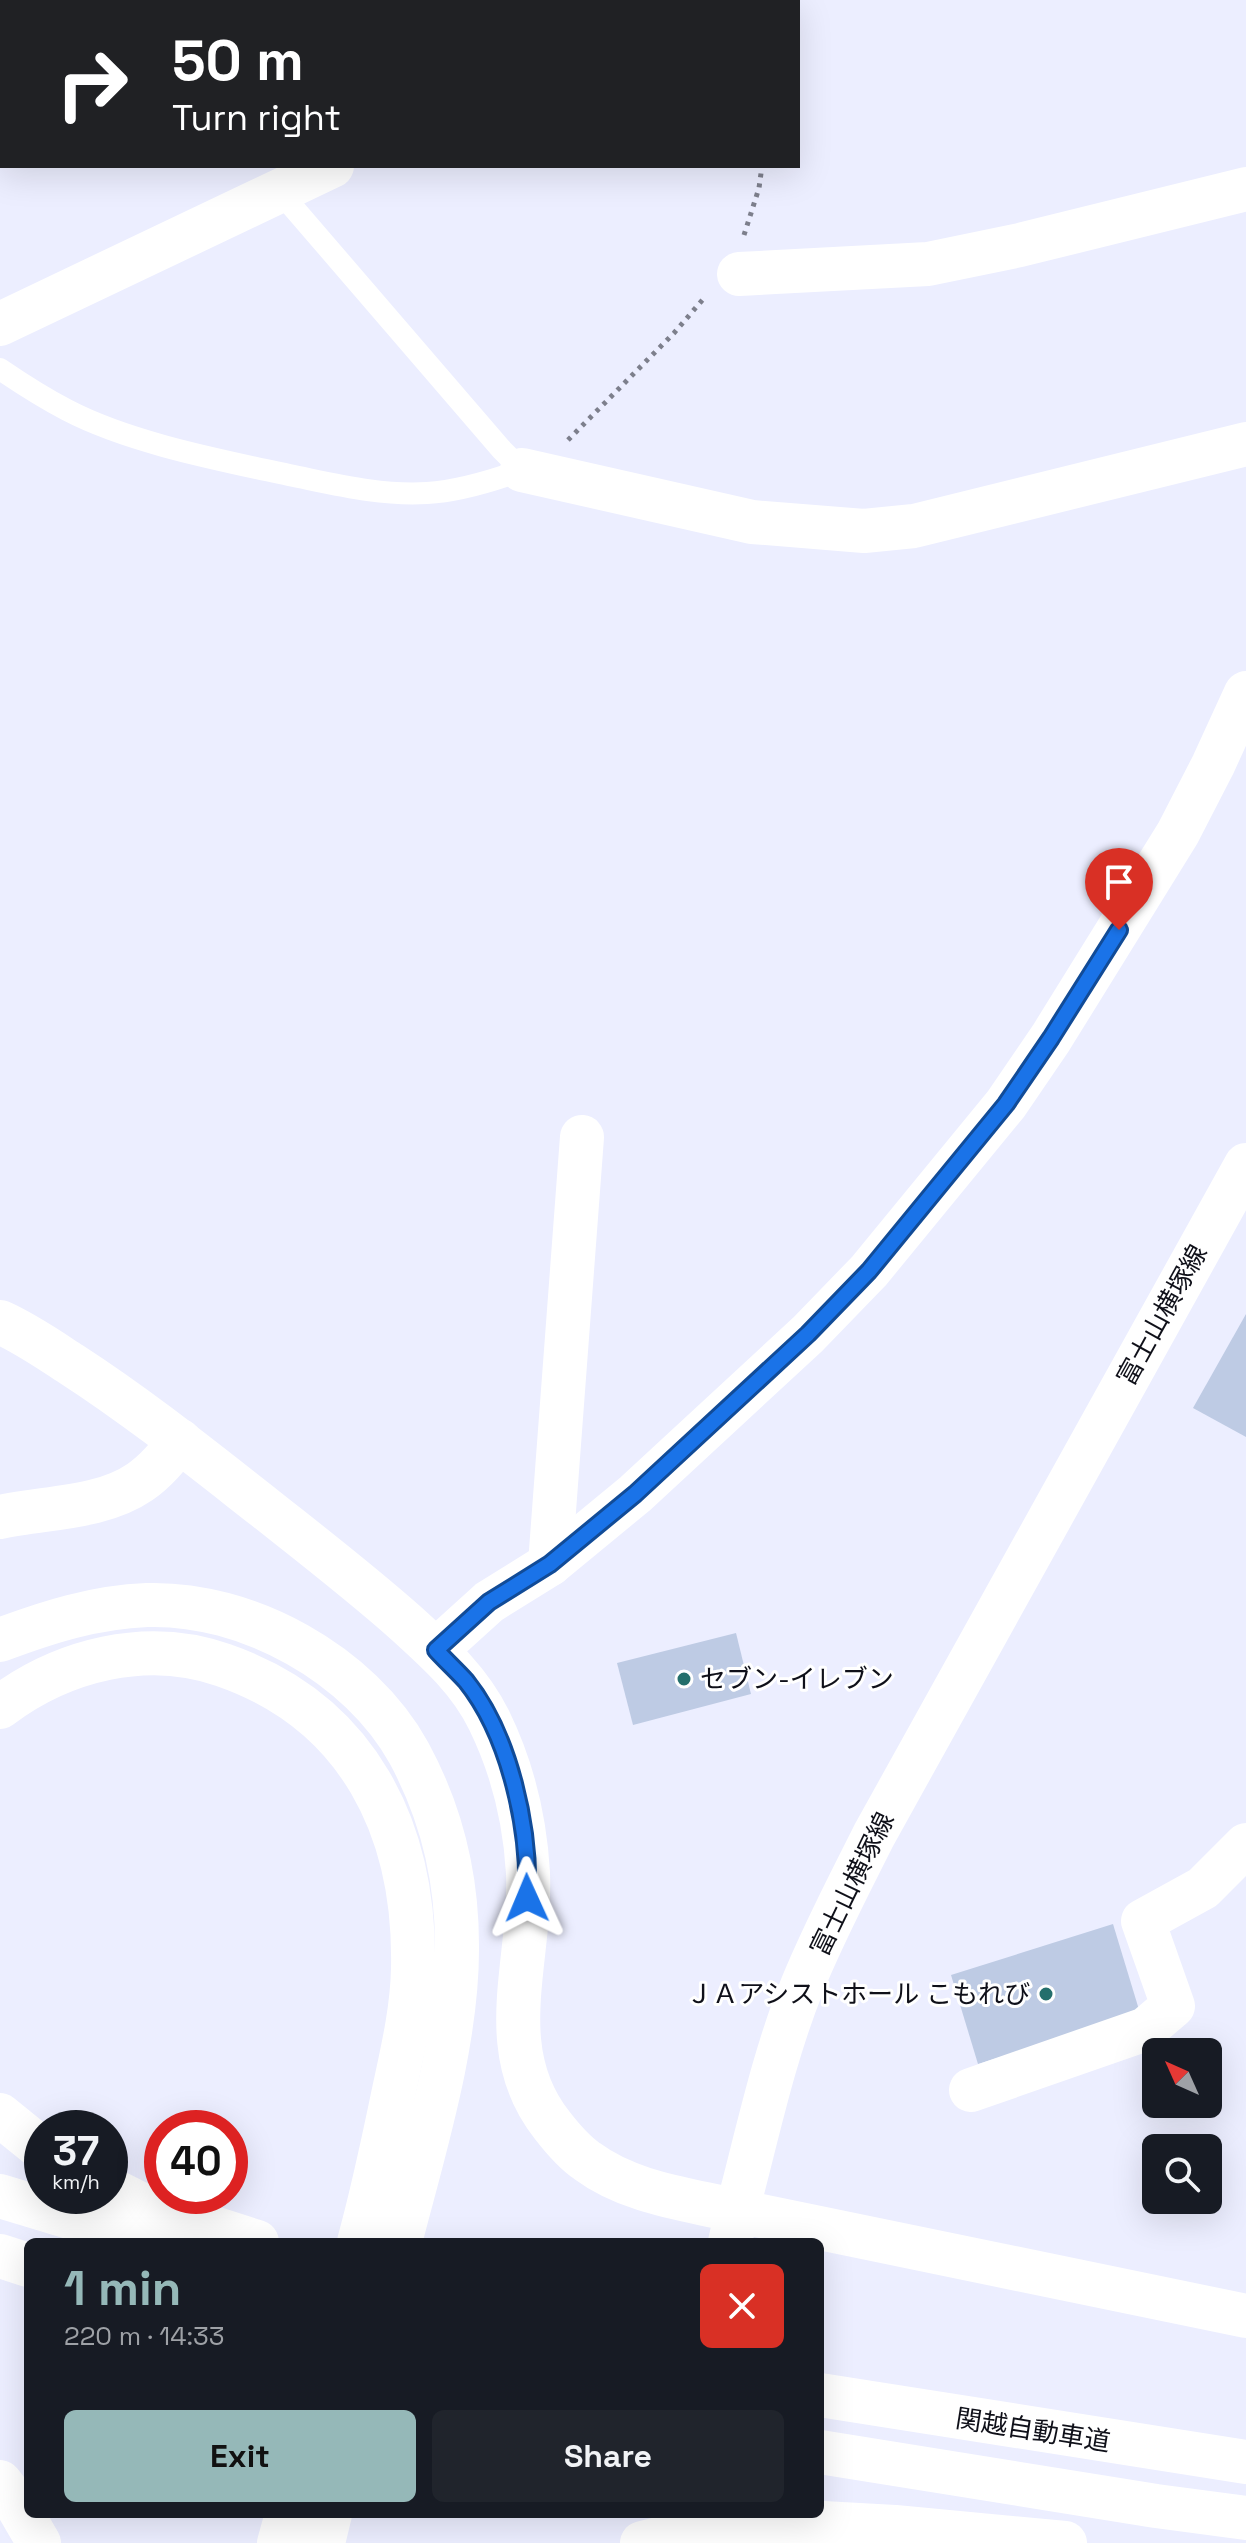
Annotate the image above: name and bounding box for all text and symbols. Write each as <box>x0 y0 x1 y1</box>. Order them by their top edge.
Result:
text: 50 m <box>172 25 304 96</box>
icon: right <box>40 32 144 136</box>
text: Turn right <box>172 95 341 141</box>
pin <box>1085 848 1153 930</box>
icon: arrive <box>1097 860 1141 904</box>
street label: 富士山横塚線 <box>1109 1239 1215 1391</box>
place label: セブン-イレブン <box>700 1662 894 1696</box>
marker: セブン-イレブン <box>675 1670 693 1688</box>
street label: 富士山横塚線 <box>803 1806 901 1962</box>
position arrow <box>485 1856 569 1940</box>
place label: ＪＡアシストホール こもれび <box>686 1977 1030 2011</box>
marker: ＪＡアシストホール こもれび <box>1037 1985 1055 2003</box>
north arrow <box>1142 2038 1222 2118</box>
map controls <box>1142 2038 1222 2214</box>
speed limit sign: 40 <box>144 2110 248 2214</box>
text: 37 <box>53 2126 99 2177</box>
button: search <box>1142 2134 1222 2214</box>
text: km/h <box>52 2169 100 2195</box>
text: 1 min <box>64 2258 181 2319</box>
button: close <box>700 2264 784 2348</box>
text: 220 m · 14:33 <box>64 2319 224 2353</box>
street label: 関越自動車道 <box>953 2401 1113 2459</box>
button: Exit <box>64 2410 416 2502</box>
button: Share <box>432 2410 784 2502</box>

